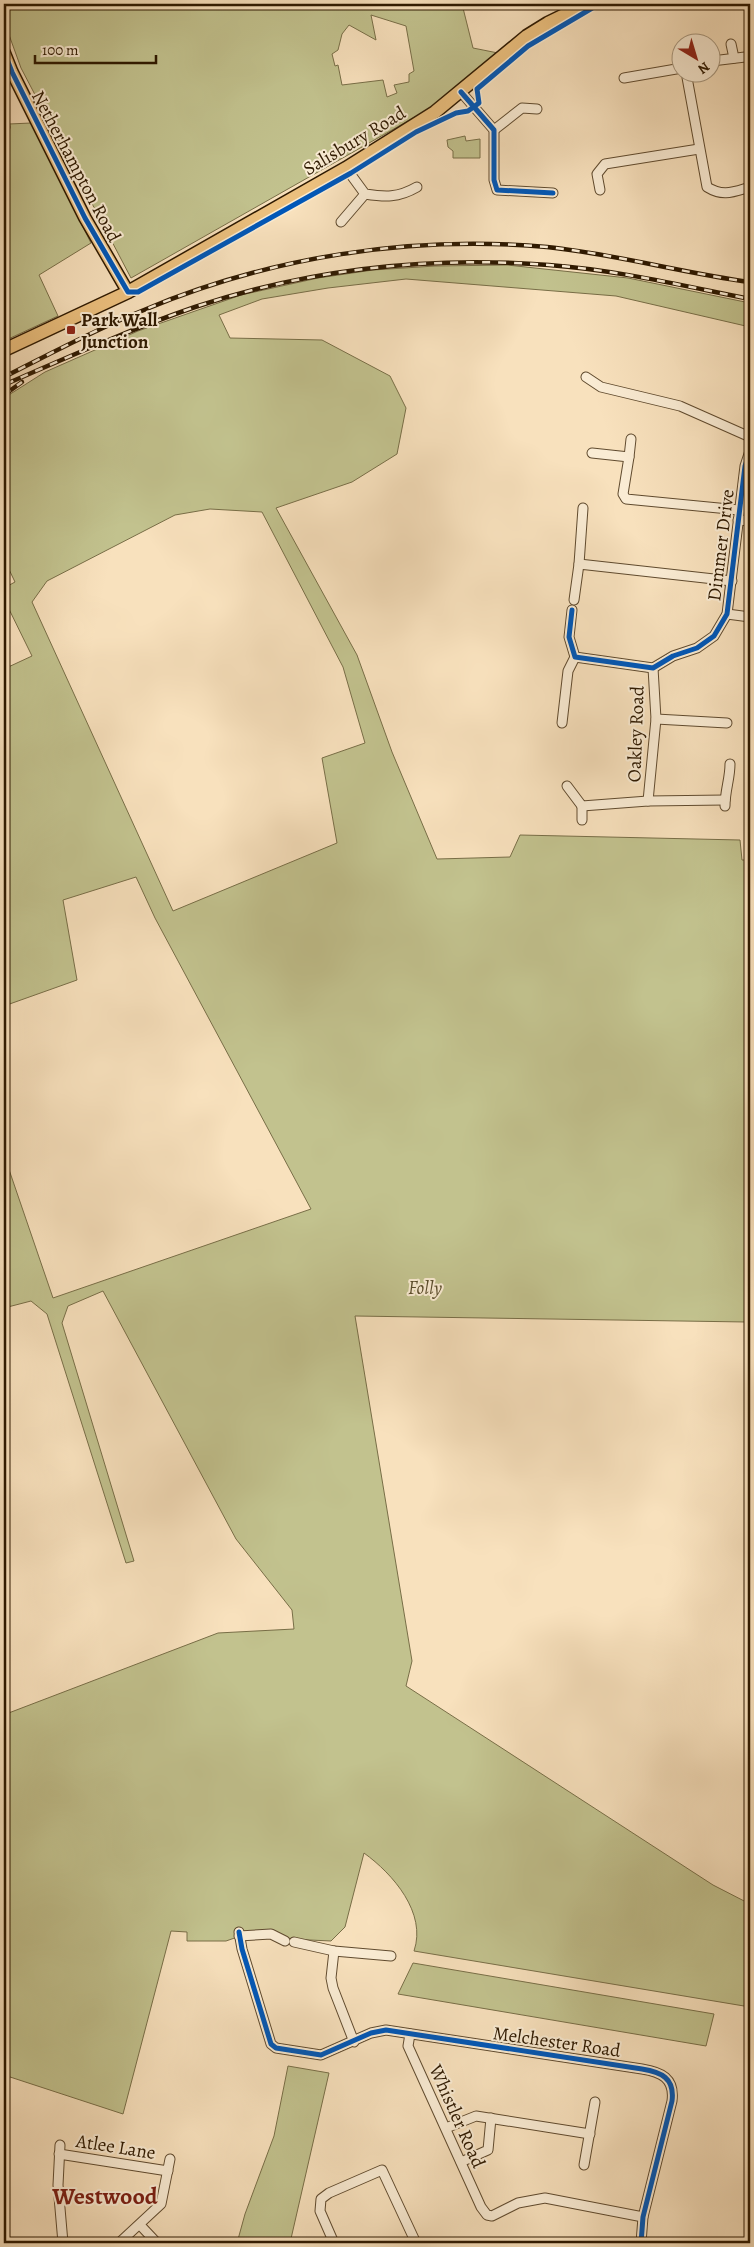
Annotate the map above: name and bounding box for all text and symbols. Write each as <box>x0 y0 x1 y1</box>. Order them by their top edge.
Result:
scale bar <box>35 32 156 64</box>
north arrow <box>672 32 722 82</box>
text: 100 m <box>42 40 79 60</box>
text: N <box>694 57 714 78</box>
street label: Netherhampton Road <box>25 86 127 248</box>
street label: Salisbury Road <box>298 100 411 182</box>
place label: Park Wall Junction <box>81 307 158 355</box>
marker: Park Wall Junction <box>65 324 77 336</box>
street label: Dimmer Drive <box>701 488 741 603</box>
street label: Oakley Road <box>621 685 651 783</box>
park label: Folly <box>408 1275 443 1301</box>
street label: Melchester Road <box>491 2020 623 2064</box>
street label: Whistler Road <box>422 2060 492 2173</box>
street label: Atlee Lane <box>73 2128 157 2166</box>
district label: Westwood <box>51 2180 158 2212</box>

